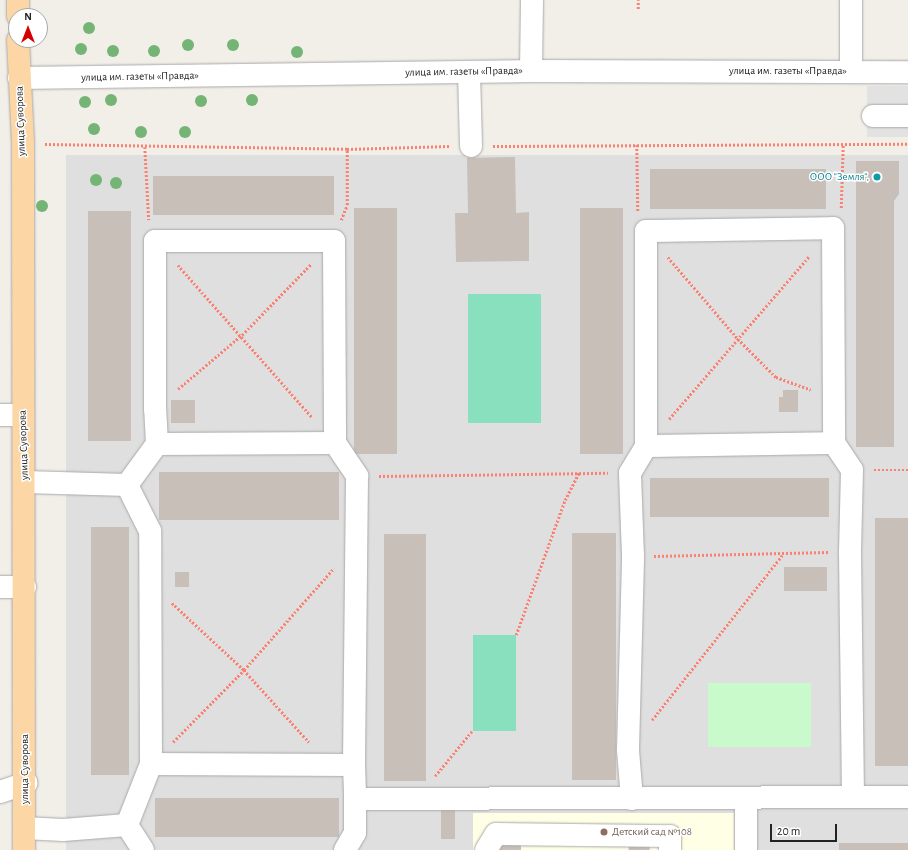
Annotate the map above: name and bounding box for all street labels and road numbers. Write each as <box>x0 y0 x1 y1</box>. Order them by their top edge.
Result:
street label: улица им. газеты «Правда» <box>405 64 523 80</box>
street label: улица им. газеты «Правда» <box>729 64 847 78</box>
street label: улица им. газеты «Правда» <box>81 69 199 85</box>
street label: улица Суворова <box>13 86 29 156</box>
street label: улица Суворова <box>16 410 32 480</box>
street label: улица Суворова <box>18 734 32 804</box>

